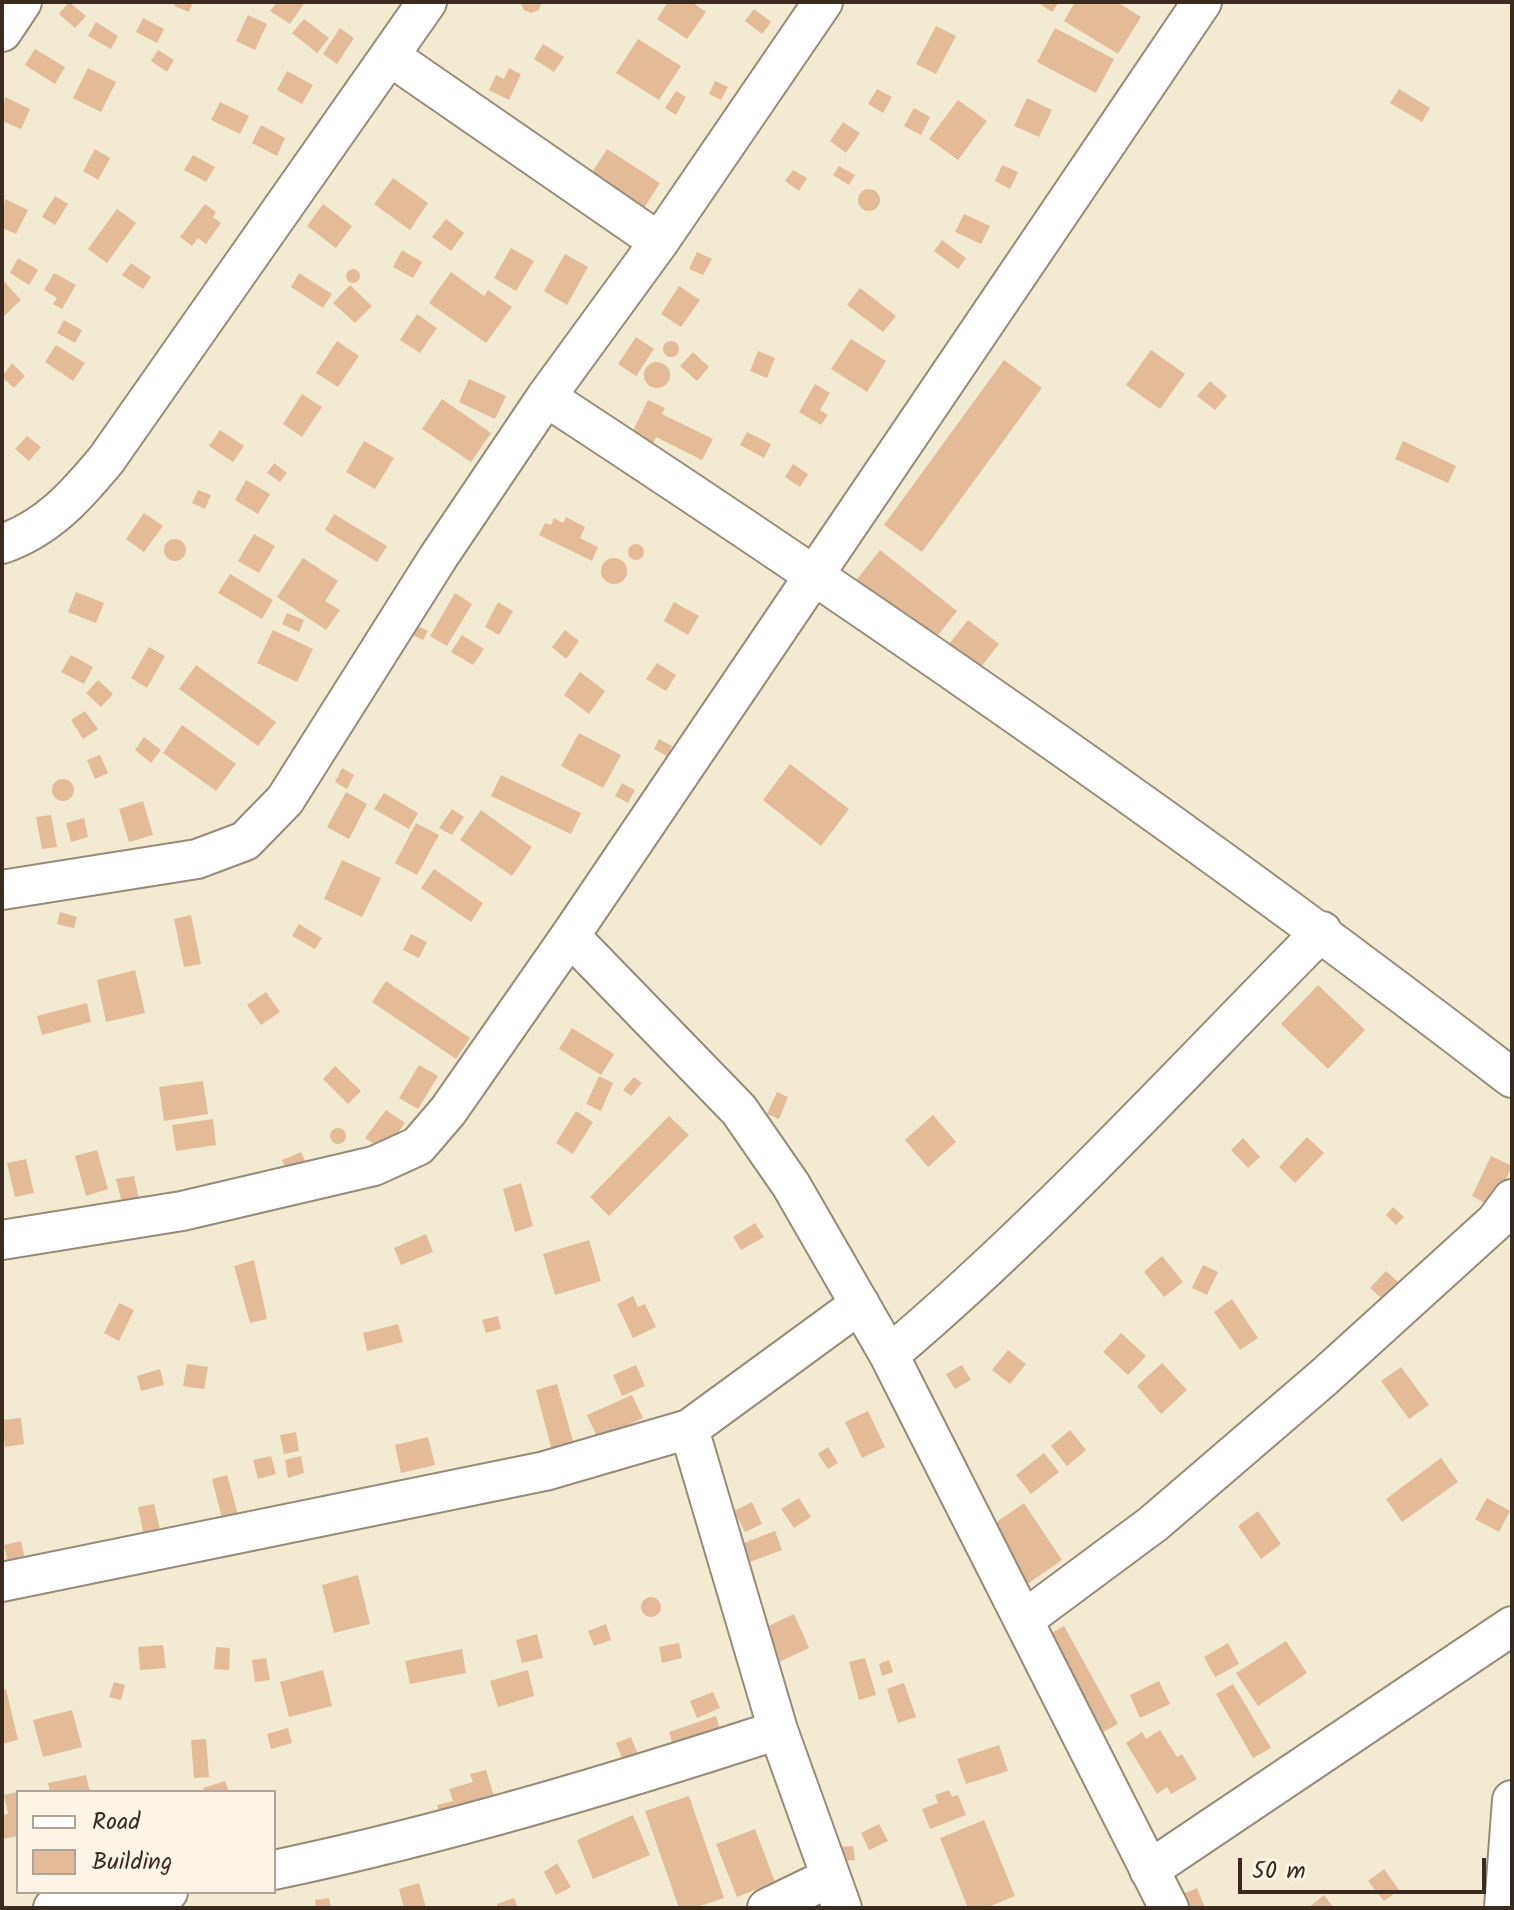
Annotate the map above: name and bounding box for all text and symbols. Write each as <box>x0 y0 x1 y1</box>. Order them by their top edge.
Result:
legend <box>16 1790 276 1894</box>
text: Road <box>92 1803 140 1842</box>
scale bar <box>1242 1842 1490 1892</box>
text: Building <box>92 1843 172 1882</box>
text: 50 m <box>1252 1852 1306 1891</box>

